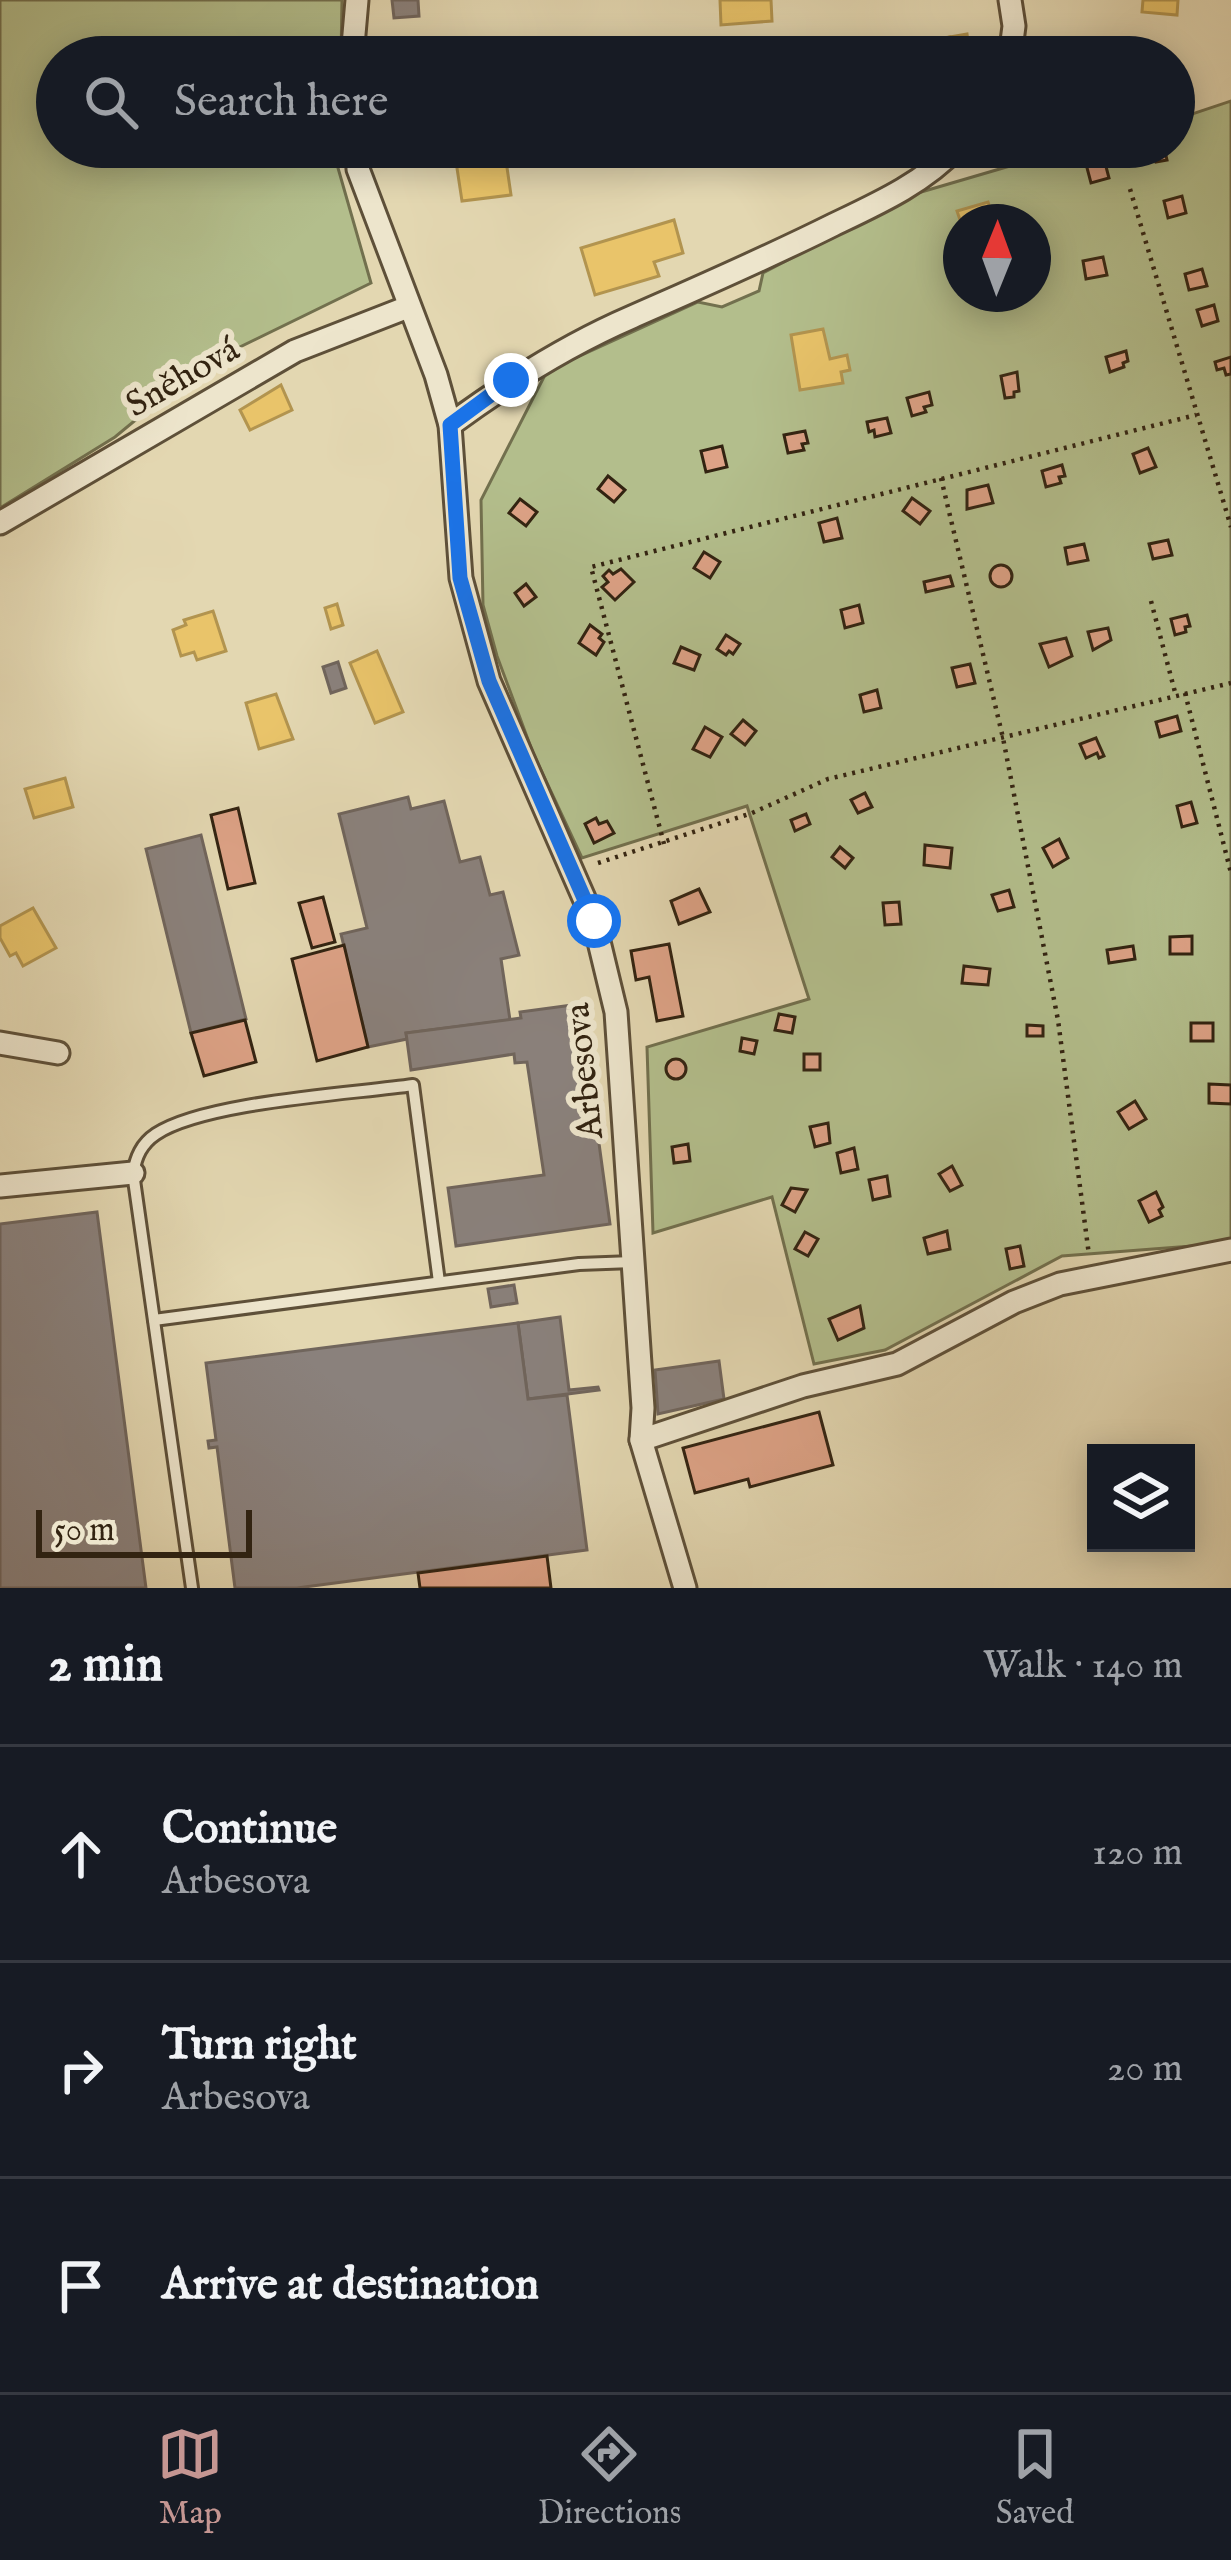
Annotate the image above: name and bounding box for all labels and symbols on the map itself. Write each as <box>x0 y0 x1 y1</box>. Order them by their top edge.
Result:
north arrow <box>943 204 1051 312</box>
street label: Sněhová <box>118 327 248 429</box>
route end <box>484 353 538 407</box>
route start <box>567 894 621 948</box>
street label: Arbesova <box>555 1000 615 1142</box>
scale bar <box>36 1504 252 1557</box>

